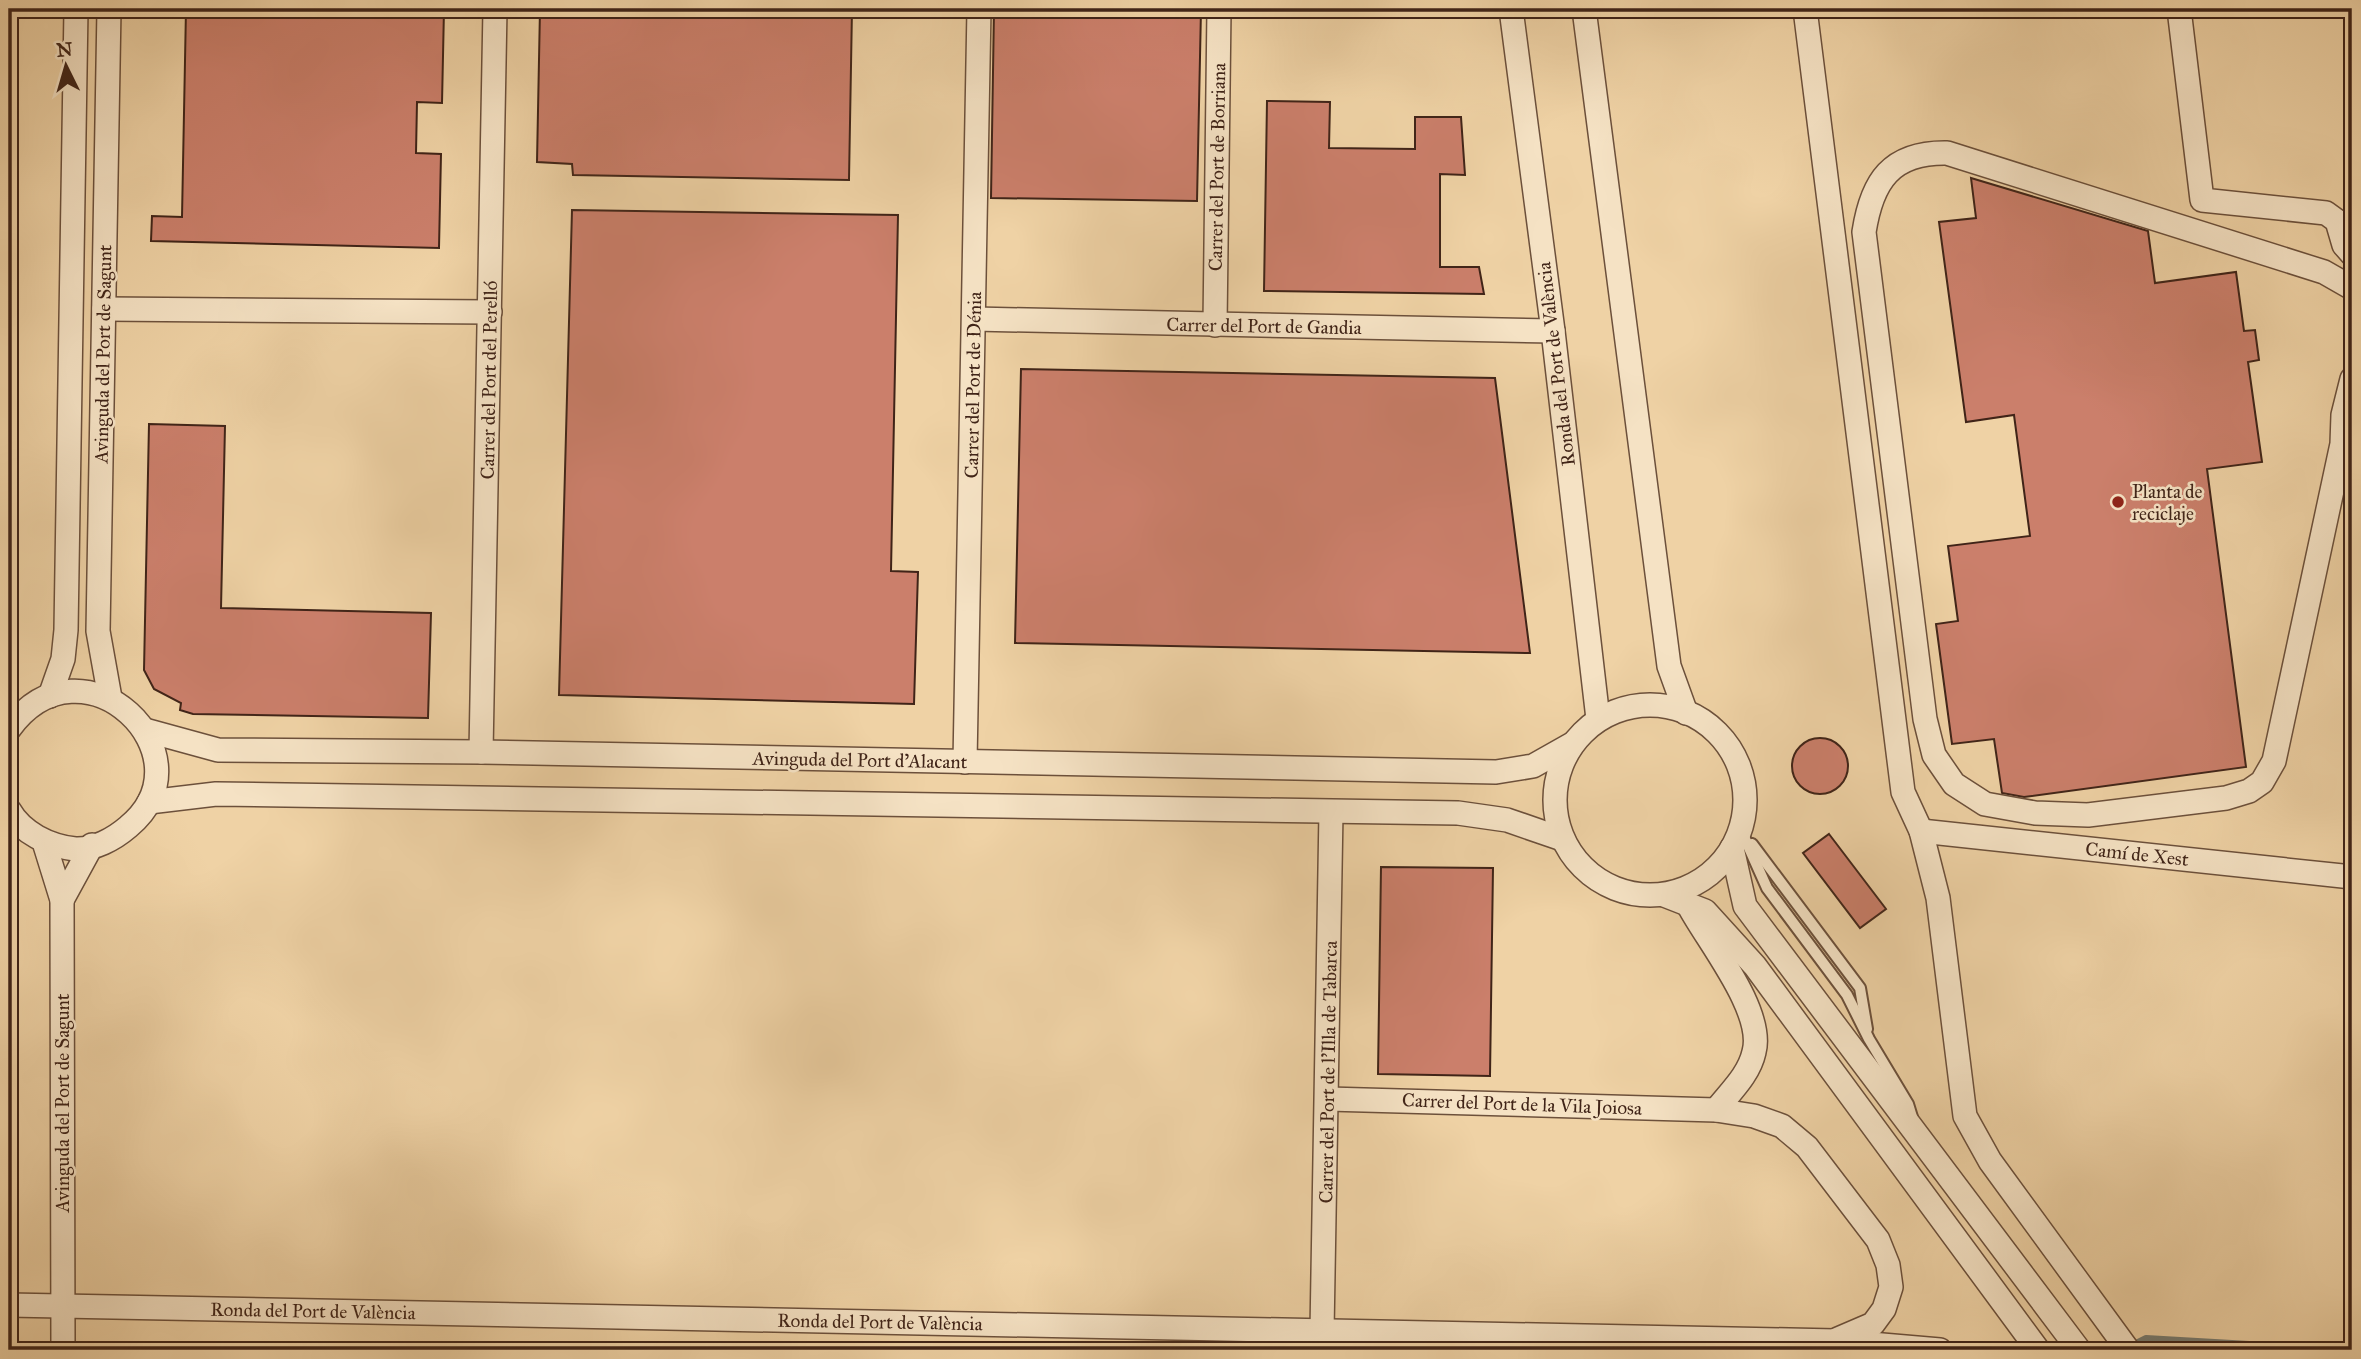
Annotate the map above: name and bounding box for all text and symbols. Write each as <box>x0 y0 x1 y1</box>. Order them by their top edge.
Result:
north arrow <box>32 32 102 102</box>
text: N <box>56 37 74 62</box>
street label: Carrer del Port de Borriana <box>1204 62 1230 271</box>
street label: Avinguda del Port de Sagunt <box>90 244 117 465</box>
street label: Ronda del Port de València <box>1532 260 1580 467</box>
street label: Carrer del Port del Perelló <box>476 280 502 480</box>
street label: Carrer del Port de Dénia <box>960 290 986 479</box>
street label: Carrer del Port de Gandia <box>1166 313 1363 339</box>
place label: Planta de reciclaje <box>2132 480 2203 525</box>
marker: Planta de reciclaje <box>2110 494 2126 510</box>
street label: Avinguda del Port d'Alacant <box>751 747 968 774</box>
street label: Camí de Xest <box>2084 837 2190 871</box>
street label: Carrer del Port de l'Illa de Tabarca <box>1314 940 1342 1204</box>
street label: Avinguda del Port de Sagunt <box>51 993 75 1213</box>
street label: Carrer del Port de la Vila Joiosa <box>1402 1088 1643 1121</box>
street label: Ronda del Port de València <box>210 1298 417 1324</box>
street label: Ronda del Port de València <box>777 1309 984 1335</box>

